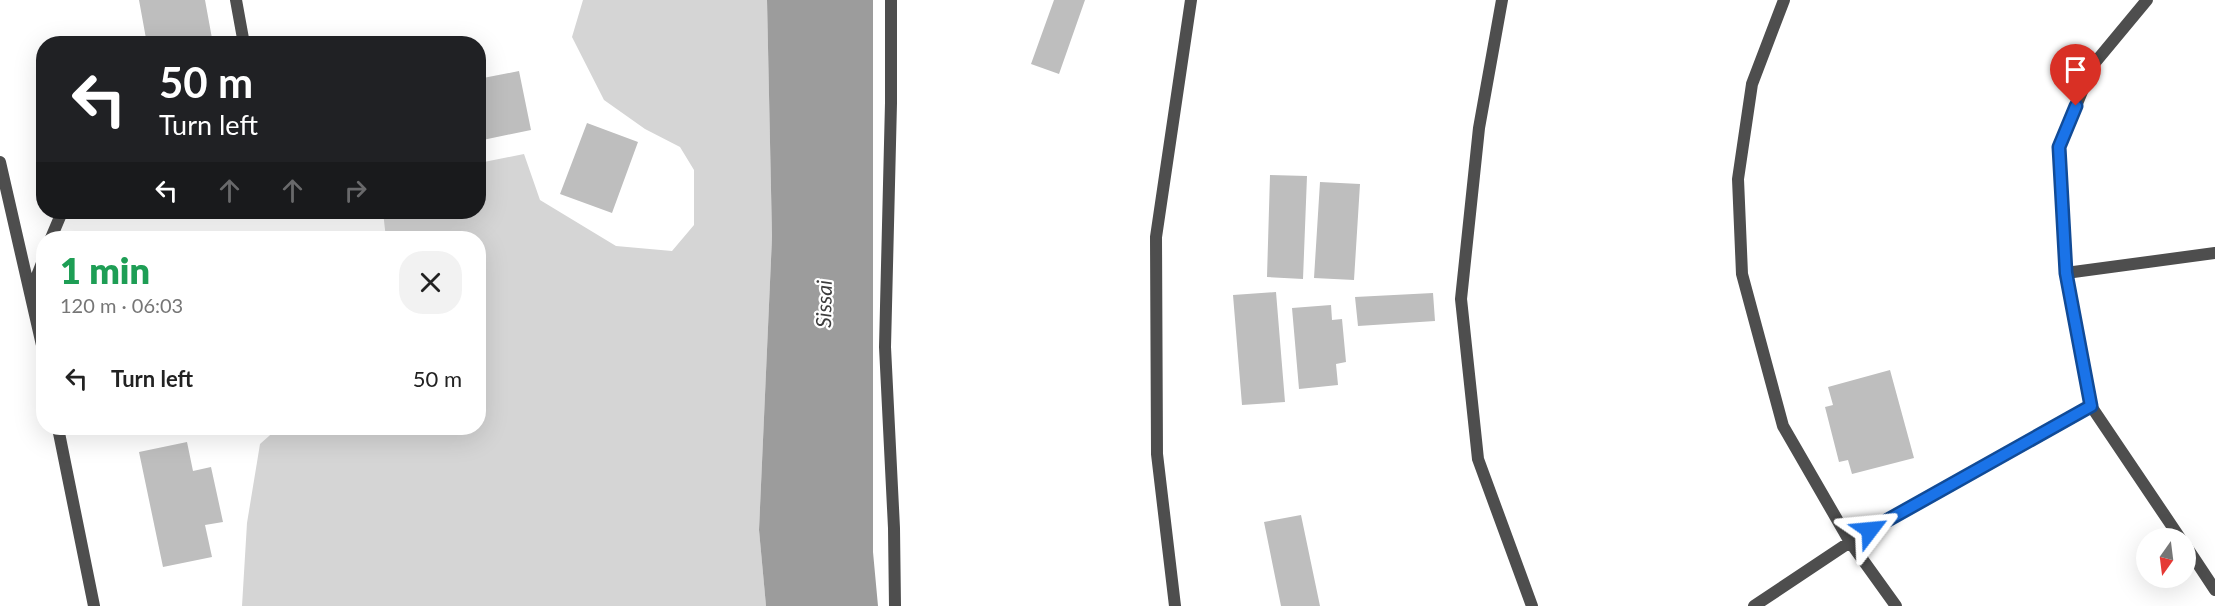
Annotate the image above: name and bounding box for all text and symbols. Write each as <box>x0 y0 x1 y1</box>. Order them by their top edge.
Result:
pin <box>2050 44 2101 106</box>
icon: arrive <box>2059 53 2092 86</box>
text: 50 m <box>159 57 253 107</box>
icon: left <box>60 60 138 138</box>
text: Turn left <box>159 108 258 141</box>
icon: left <box>150 174 183 207</box>
icon: ahead <box>213 174 246 207</box>
icon: ahead <box>276 174 309 207</box>
icon: right <box>339 174 372 207</box>
text: 1 min <box>60 248 150 292</box>
button: close <box>399 251 462 314</box>
water label: Sissai <box>810 280 836 328</box>
text: 120 m · 06:03 <box>60 293 183 317</box>
icon: left <box>60 362 93 395</box>
text: Turn left <box>111 365 193 392</box>
text: 50 m <box>413 365 462 392</box>
position arrow <box>1838 498 1902 562</box>
north arrow <box>2136 528 2196 588</box>
map controls <box>2136 528 2196 588</box>

